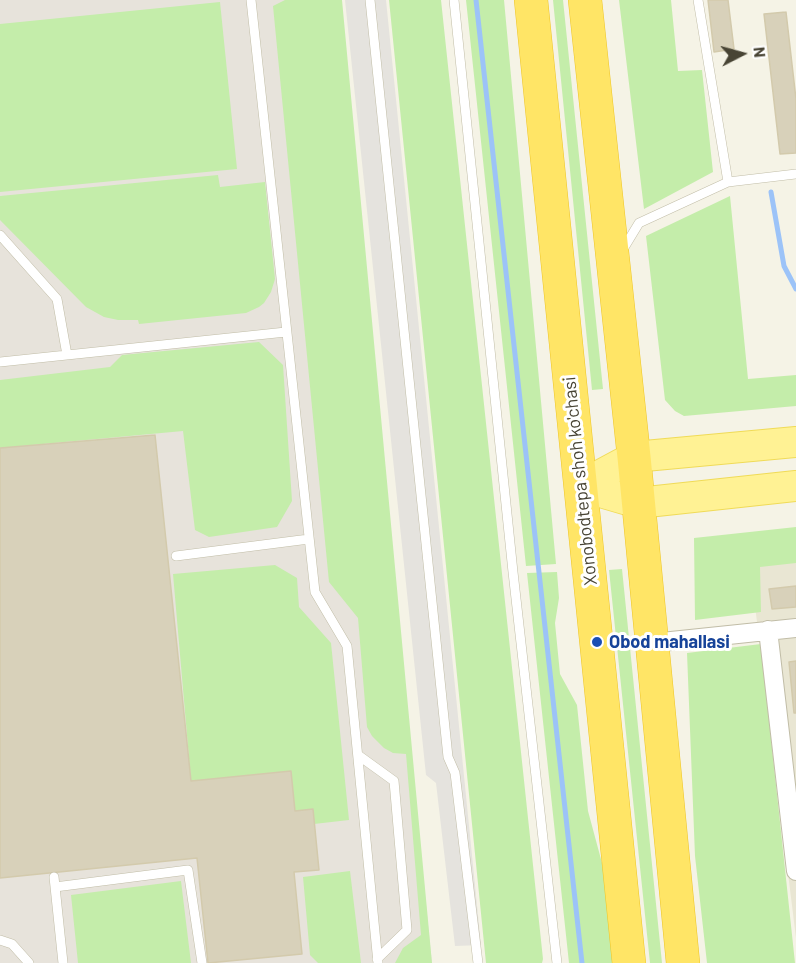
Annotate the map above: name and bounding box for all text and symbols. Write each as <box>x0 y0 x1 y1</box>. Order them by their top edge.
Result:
north arrow <box>712 24 772 84</box>
text: N <box>750 46 770 58</box>
street label: Xonobodtepa shoh ko'chasi <box>558 375 602 587</box>
place label: Obod mahallasi <box>609 631 730 653</box>
marker: Obod mahallasi <box>590 635 604 649</box>

